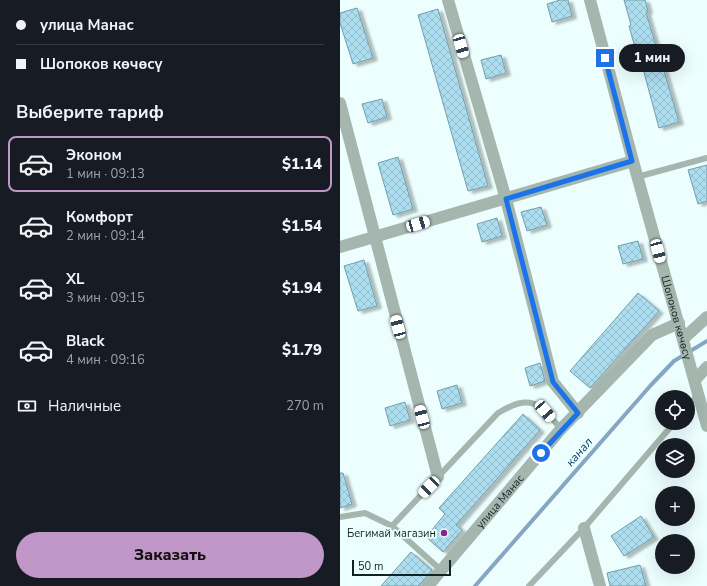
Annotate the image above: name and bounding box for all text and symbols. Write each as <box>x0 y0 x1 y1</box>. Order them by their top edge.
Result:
text: улица Манас <box>40 15 134 35</box>
car <box>452 33 470 59</box>
callout: 1 мин <box>619 44 685 72</box>
route end <box>596 49 614 67</box>
text: 1 мин <box>634 49 670 67</box>
text: Шопоков көчөсү <box>40 54 163 74</box>
text: Выберите тариф <box>16 100 164 124</box>
text: Эконом <box>66 145 122 165</box>
icon: car <box>18 146 54 182</box>
text: $1.14 <box>282 154 322 174</box>
text: 1 мин · 09:13 <box>66 165 145 183</box>
text: Комфорт <box>66 207 133 227</box>
icon: car <box>18 208 54 244</box>
car <box>405 215 431 233</box>
text: $1.54 <box>282 216 322 236</box>
text: 2 мин · 09:14 <box>66 227 145 245</box>
car <box>649 238 667 264</box>
text: XL <box>66 269 85 289</box>
icon: car <box>18 270 54 306</box>
street label: Шопоков көчөсү <box>658 274 696 361</box>
text: $1.94 <box>282 278 322 298</box>
text: 3 мин · 09:15 <box>66 289 145 307</box>
car <box>389 314 407 340</box>
text: Black <box>66 331 104 351</box>
icon: car <box>18 332 54 368</box>
text: $1.79 <box>282 340 322 360</box>
text: 4 мин · 09:16 <box>66 351 145 369</box>
map controls <box>655 390 695 574</box>
button: locate <box>655 390 695 430</box>
icon: cash <box>16 395 38 417</box>
text: Наличные <box>48 396 121 416</box>
text: 270 m <box>286 397 324 415</box>
car <box>533 398 557 424</box>
car <box>413 404 431 430</box>
water label: канал <box>562 434 596 470</box>
button: layers <box>655 438 695 478</box>
route start <box>532 444 550 462</box>
street label: улица Манас <box>473 471 527 532</box>
car <box>416 474 442 500</box>
button: + <box>655 486 695 526</box>
place label: Бегимай магазин <box>347 526 436 541</box>
marker: Бегимай магазин <box>439 528 449 538</box>
button: Заказать <box>16 532 324 578</box>
button: − <box>655 534 695 574</box>
scale bar <box>352 558 451 577</box>
text: 50 m <box>358 559 383 574</box>

